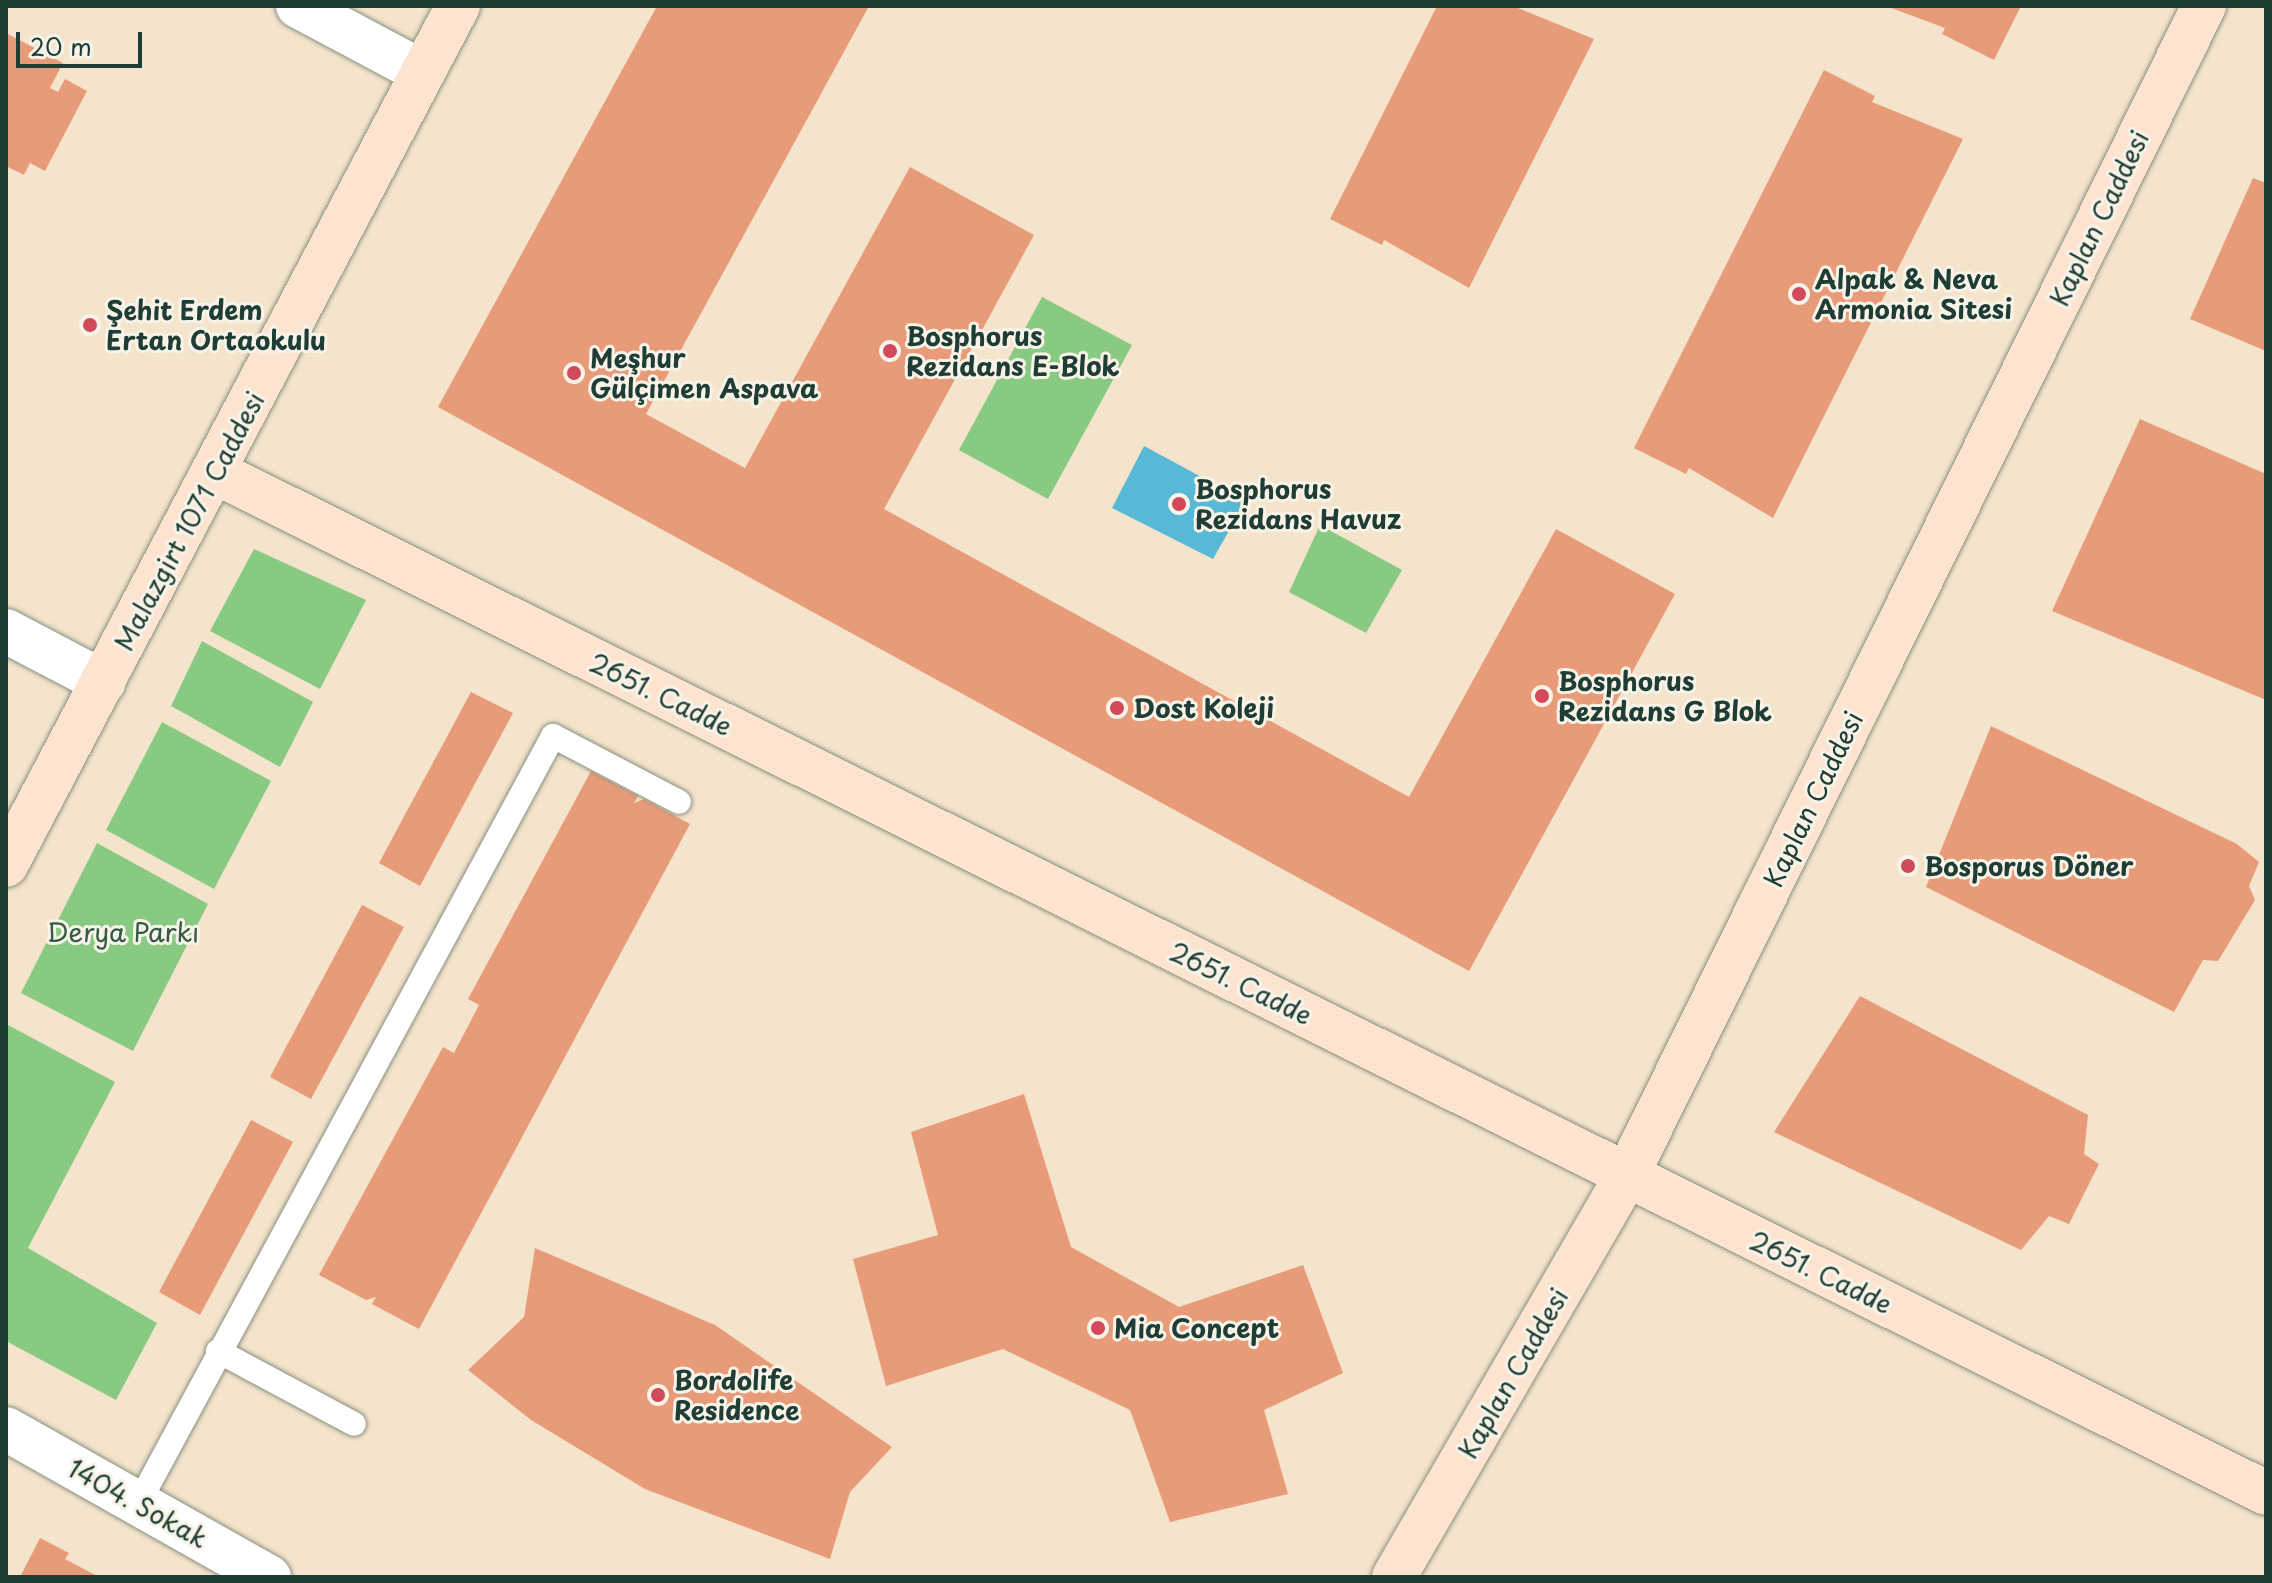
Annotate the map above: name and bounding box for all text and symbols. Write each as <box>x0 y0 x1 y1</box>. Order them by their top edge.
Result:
scale bar <box>20 16 146 66</box>
text: 20 m <box>30 28 92 64</box>
street label: Kaplan Caddesi <box>2043 125 2155 311</box>
place label: Alpak & Neva Armonia Sitesi <box>1815 263 2012 324</box>
marker: Alpak & Neva Armonia Sitesi <box>1790 285 1808 303</box>
place label: Şehit Erdem Ertan Ortaokulu <box>106 294 325 356</box>
marker: Şehit Erdem Ertan Ortaokulu <box>81 316 99 334</box>
place label: Bosphorus Rezidans E-Blok <box>906 320 1118 382</box>
place label: Meşhur Gülçimen Aspava <box>590 342 817 404</box>
marker: Bosphorus Rezidans E-Blok <box>881 342 899 360</box>
marker: Meşhur Gülçimen Aspava <box>565 364 583 382</box>
street label: Malazgirt 1071 Caddesi <box>108 386 270 656</box>
place label: Bosphorus Rezidans Havuz <box>1195 473 1403 534</box>
marker: Bosphorus Rezidans Havuz <box>1170 495 1188 513</box>
street label: 2651. Cadde <box>584 646 738 742</box>
place label: Bosphorus Rezidans G Blok <box>1558 665 1772 726</box>
marker: Bosphorus Rezidans G Blok <box>1533 687 1551 705</box>
place label: Dost Koleji <box>1133 692 1274 724</box>
marker: Dost Koleji <box>1108 699 1126 717</box>
street label: Kaplan Caddesi <box>1757 706 1869 892</box>
place label: Bosporus Döner <box>1924 850 2134 882</box>
marker: Bosporus Döner <box>1899 857 1917 875</box>
park label: Derya Parkı <box>46 916 200 948</box>
street label: 2651. Cadde <box>1164 935 1318 1031</box>
street label: 2651. Cadde <box>1744 1224 1898 1320</box>
street label: Kaplan Caddesi <box>1451 1282 1575 1464</box>
place label: Mia Concept <box>1114 1312 1281 1344</box>
marker: Mia Concept <box>1089 1319 1107 1337</box>
place label: Bordolife Residence <box>674 1364 799 1426</box>
marker: Bordolife Residence <box>649 1386 667 1404</box>
street label: 1404. Sokak <box>62 1451 214 1555</box>

